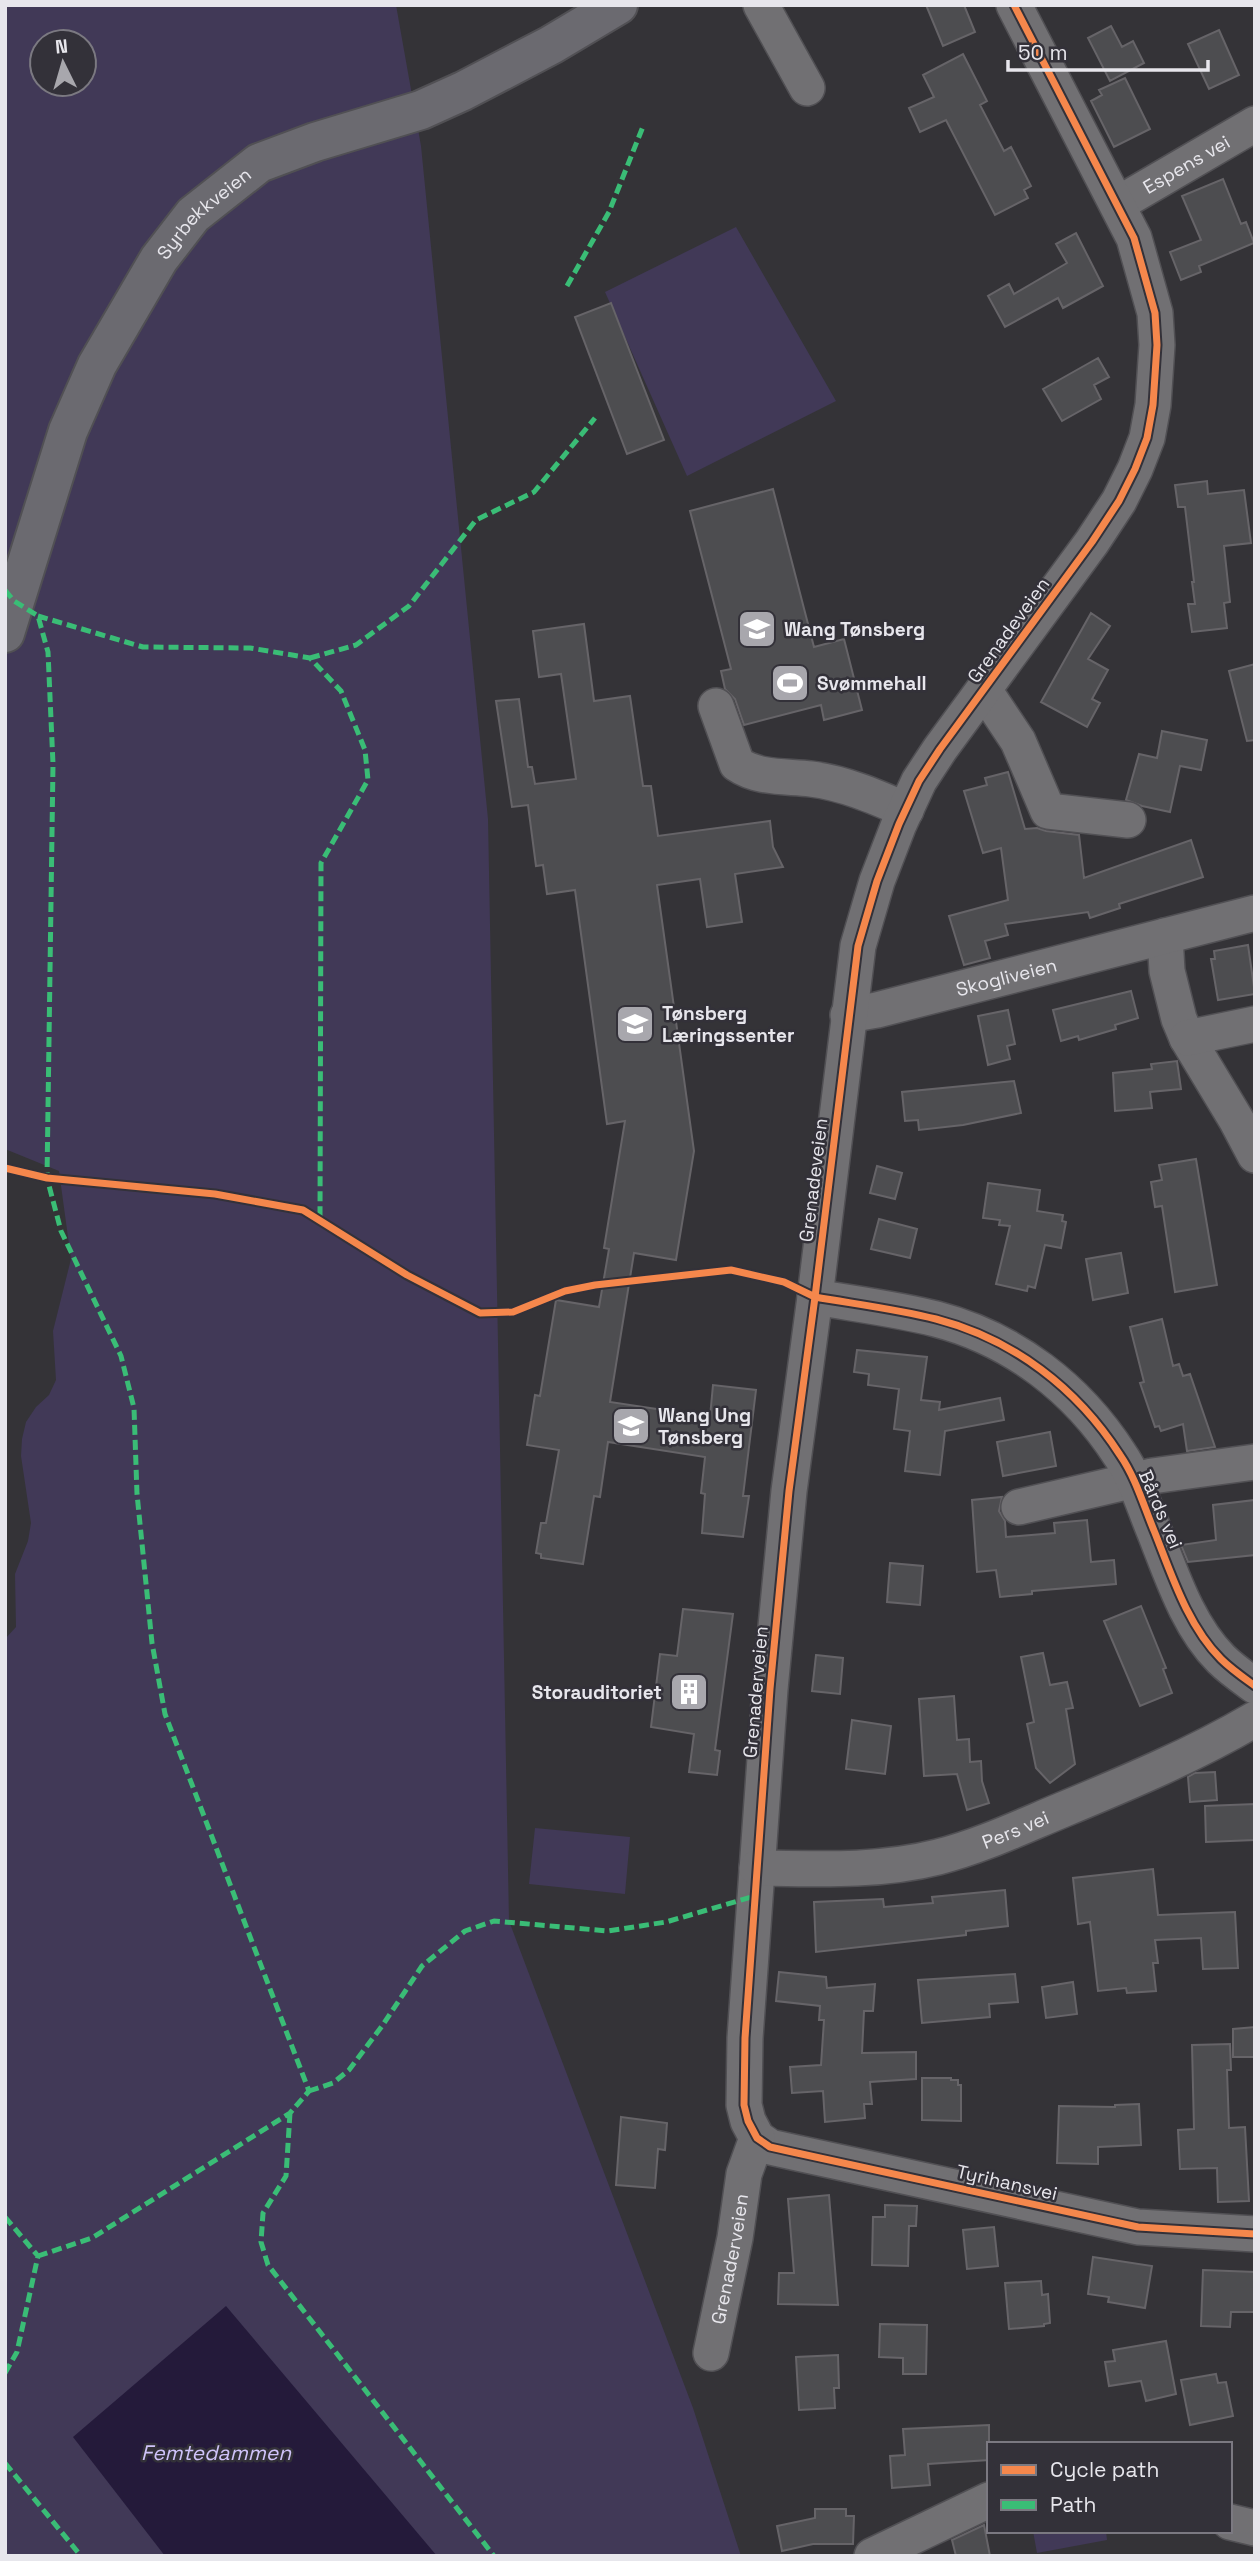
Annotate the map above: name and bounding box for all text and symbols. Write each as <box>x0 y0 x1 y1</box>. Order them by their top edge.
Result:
north arrow <box>28 28 98 98</box>
scale bar <box>1008 28 1208 72</box>
text: N <box>54 34 69 60</box>
text: 50 m <box>1018 39 1068 66</box>
street label: Espens vei <box>1138 129 1234 200</box>
street label: Syrbekkveien <box>151 162 256 265</box>
street label: Grenadeveien <box>962 573 1055 688</box>
school or university icon: Wang Tønsberg <box>736 608 778 650</box>
place label: Wang Tønsberg <box>784 617 925 642</box>
sports icon: Svømmehall <box>769 662 811 704</box>
place label: Svømmehall <box>817 671 927 696</box>
street label: Skogliveien <box>953 952 1060 1002</box>
place label: Tønsberg Læringssenter <box>662 1001 794 1048</box>
school or university icon: Tønsberg Læringssenter <box>614 1003 656 1045</box>
street label: Grenadeveien <box>793 1117 834 1243</box>
place label: Wang Ung Tønsberg <box>658 1403 751 1450</box>
school or university icon: Wang Ung Tønsberg <box>610 1405 652 1447</box>
street label: Bårds vei <box>1133 1466 1188 1552</box>
street label: Grenaderveien <box>737 1625 774 1759</box>
building icon: Storauditoriet <box>668 1671 710 1713</box>
place label: Storauditoriet <box>532 1680 662 1705</box>
street label: Pers vei <box>979 1805 1053 1855</box>
street label: Tyrihansvei <box>954 2159 1060 2206</box>
street label: Grenaderveien <box>705 2192 754 2326</box>
water label: Femtedammen <box>141 2439 292 2466</box>
legend <box>987 2442 1232 2533</box>
text: Cycle path <box>1050 2456 1159 2483</box>
text: Path <box>1050 2491 1096 2518</box>

